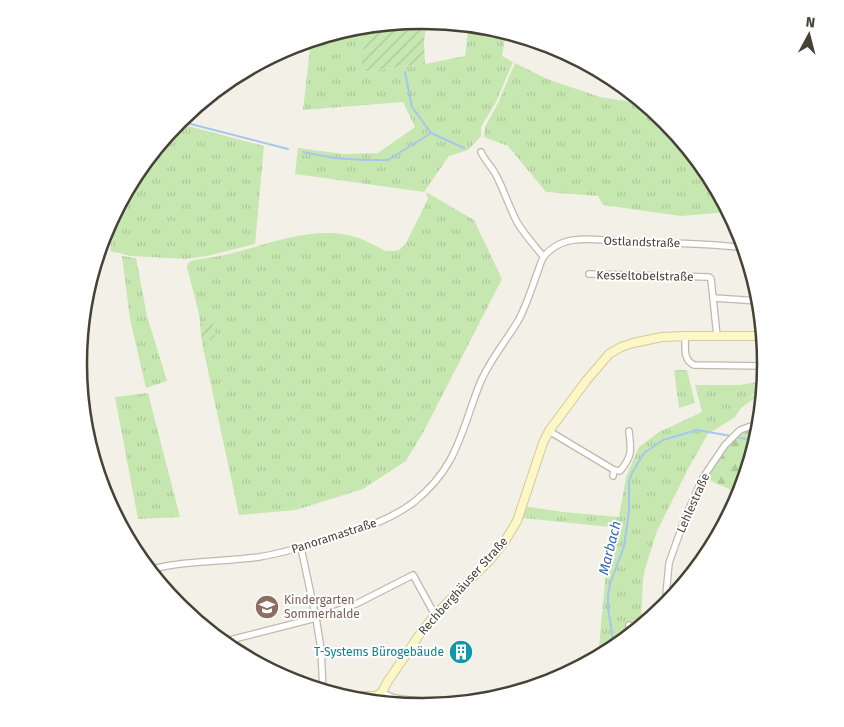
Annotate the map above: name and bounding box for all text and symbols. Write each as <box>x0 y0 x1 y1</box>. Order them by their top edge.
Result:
north arrow <box>784 10 834 60</box>
text: N <box>805 14 816 32</box>
street label: Ostlandstraße <box>603 234 681 250</box>
street label: Kesseltobelstraße <box>596 268 694 284</box>
street label: Lehlestraße <box>674 471 712 535</box>
street label: Panoramastraße <box>290 516 378 556</box>
water label: Marbach <box>595 519 625 577</box>
street label: Rechberghäuser Straße <box>415 534 511 638</box>
place label: Kindergarten Sommerhalde <box>284 593 360 621</box>
school or university icon: Kindergarten Sommerhalde <box>254 594 280 620</box>
building icon: T-Systems Bürogebäude <box>448 639 474 665</box>
place label: T-Systems Bürogebäude <box>314 645 444 659</box>

